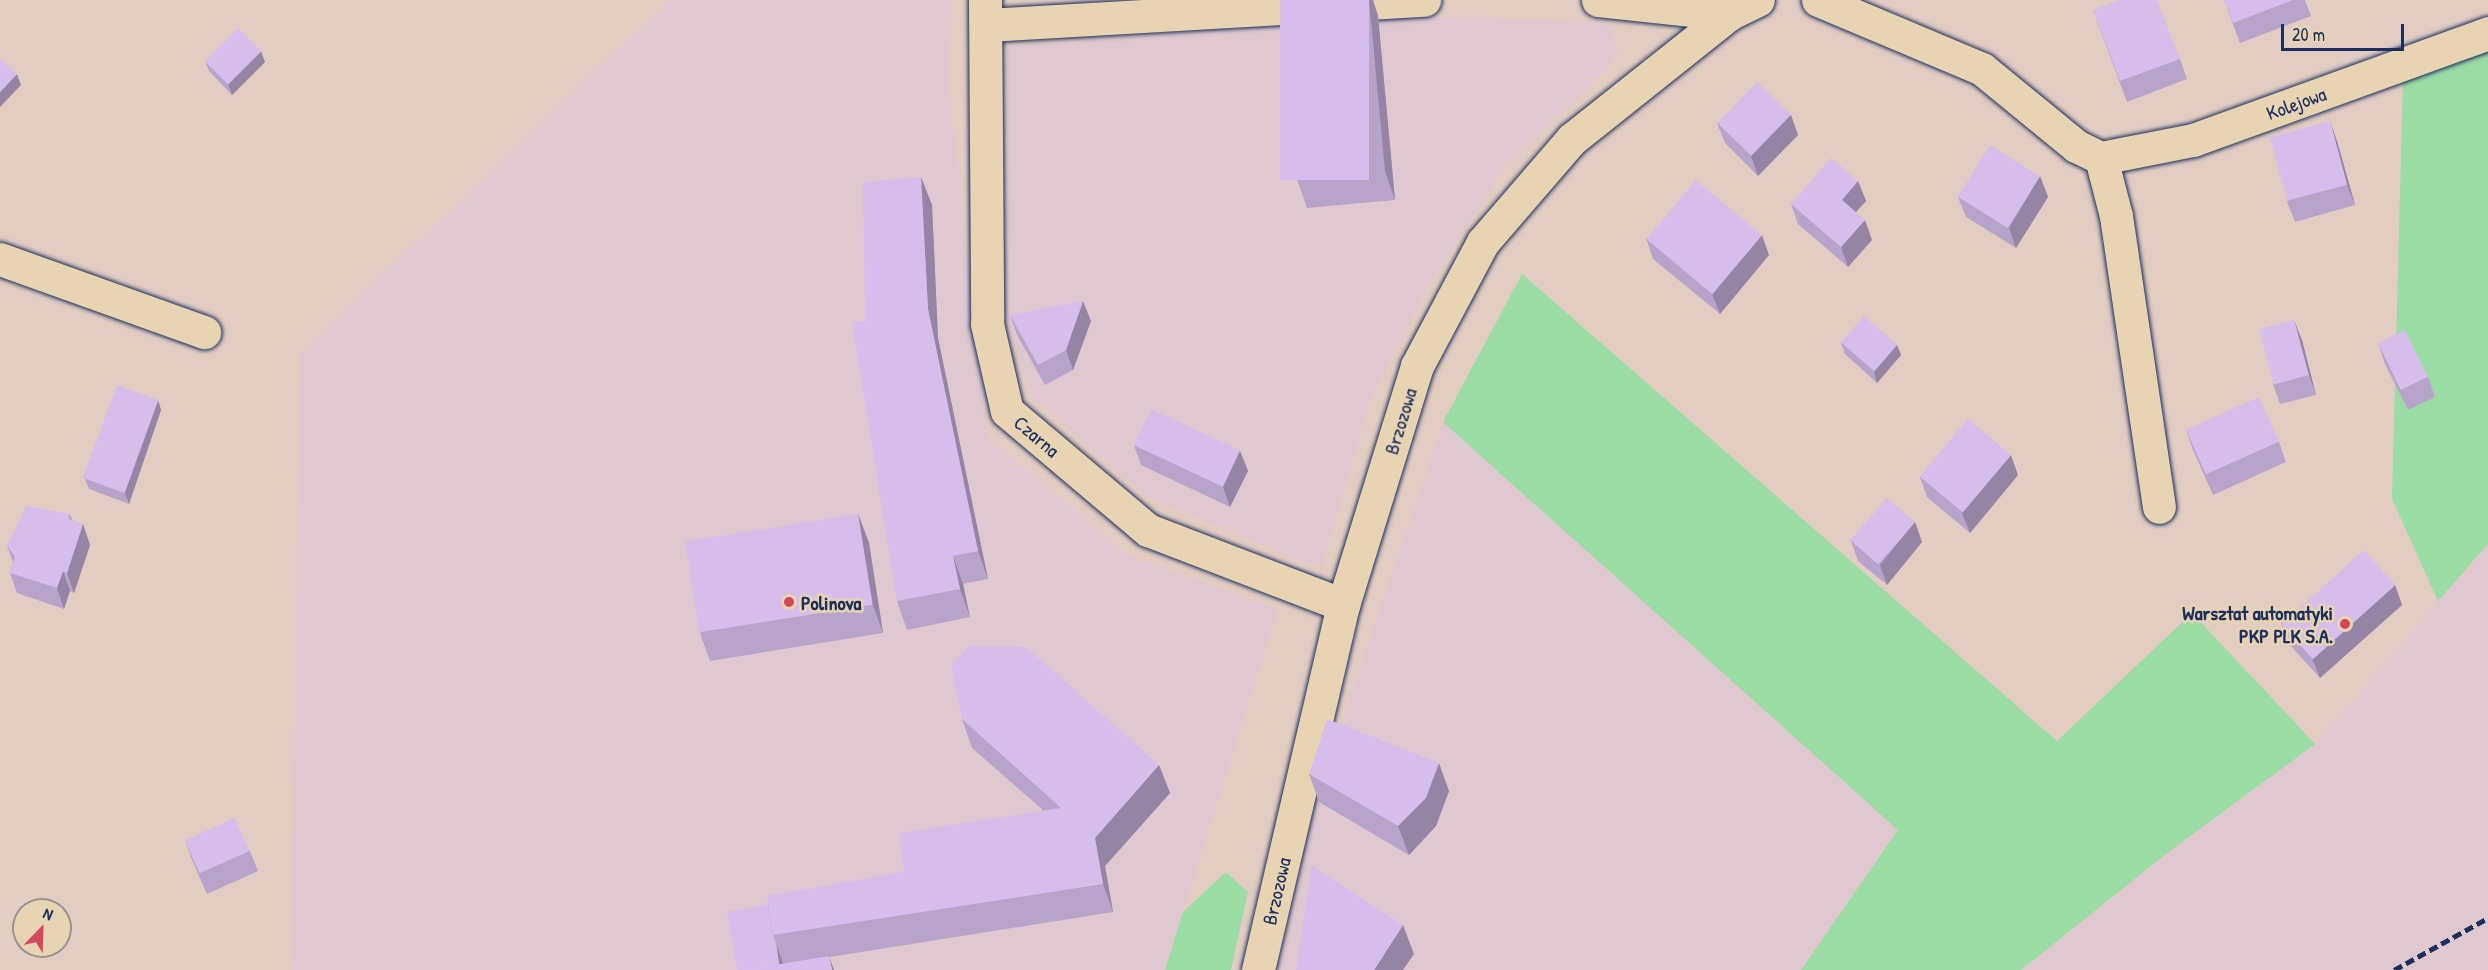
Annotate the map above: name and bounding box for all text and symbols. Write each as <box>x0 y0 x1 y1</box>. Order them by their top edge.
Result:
scale bar <box>2284 12 2407 50</box>
text: 20 m <box>2292 22 2325 47</box>
street label: Kolejowa <box>2263 81 2329 125</box>
street label: Brzozowa <box>1379 385 1421 457</box>
street label: Czarna <box>1009 410 1065 462</box>
place label: Polinova <box>801 590 861 614</box>
marker: Polinova <box>782 595 796 609</box>
place label: Warsztat automatyki PKP PLK S.A. <box>2182 600 2333 647</box>
marker: Warsztat automatyki PKP PLK S.A. <box>2338 617 2352 631</box>
street label: Brzozowa <box>1257 855 1295 927</box>
north arrow <box>12 898 72 958</box>
text: N <box>40 901 56 925</box>

